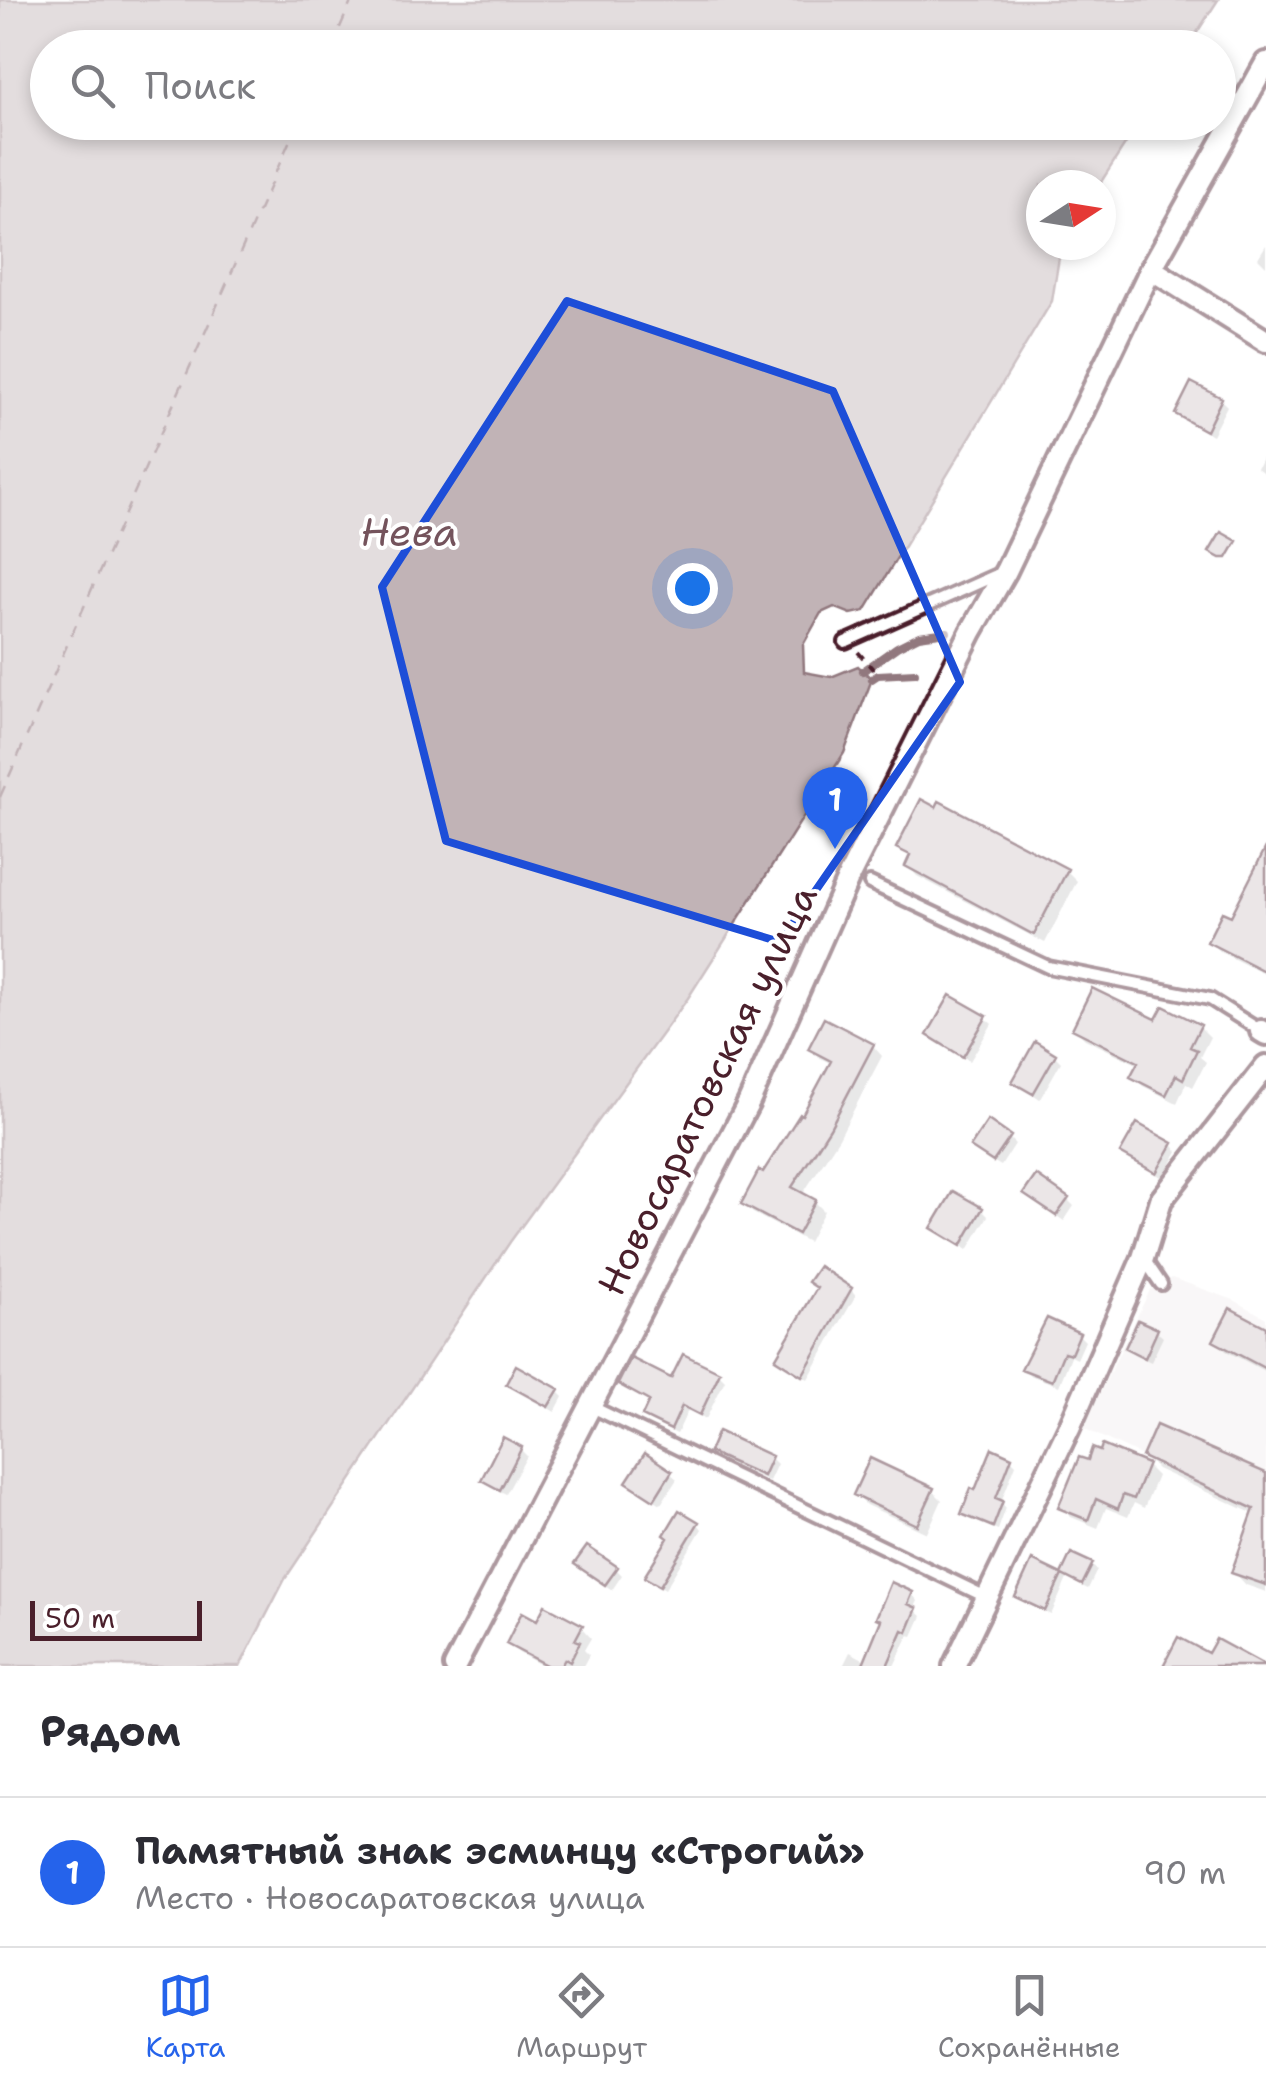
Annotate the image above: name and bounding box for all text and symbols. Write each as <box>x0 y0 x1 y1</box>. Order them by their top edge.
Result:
search box <box>30 30 1236 140</box>
icon: search <box>65 58 120 113</box>
text: Поиск <box>145 60 256 111</box>
north arrow <box>1026 170 1116 260</box>
water label: Нева <box>360 505 458 559</box>
your location <box>667 563 718 614</box>
pin: 1 <box>802 766 868 849</box>
street label: Новосаратовская улица <box>585 876 829 1304</box>
scale bar <box>30 1596 202 1640</box>
text: 50 m <box>45 1599 115 1637</box>
text: Рядом <box>40 1703 181 1759</box>
text: Памятный знак эсминцу «Строгий» <box>135 1825 865 1876</box>
text: 1 <box>65 1851 80 1894</box>
text: 90 m <box>1143 1851 1226 1894</box>
text: Место · Новосаратовская улица <box>135 1876 645 1919</box>
tab: Карта <box>145 1968 226 2066</box>
tab: Маршрут <box>516 1968 647 2066</box>
tab: Сохранённые <box>938 1968 1121 2066</box>

